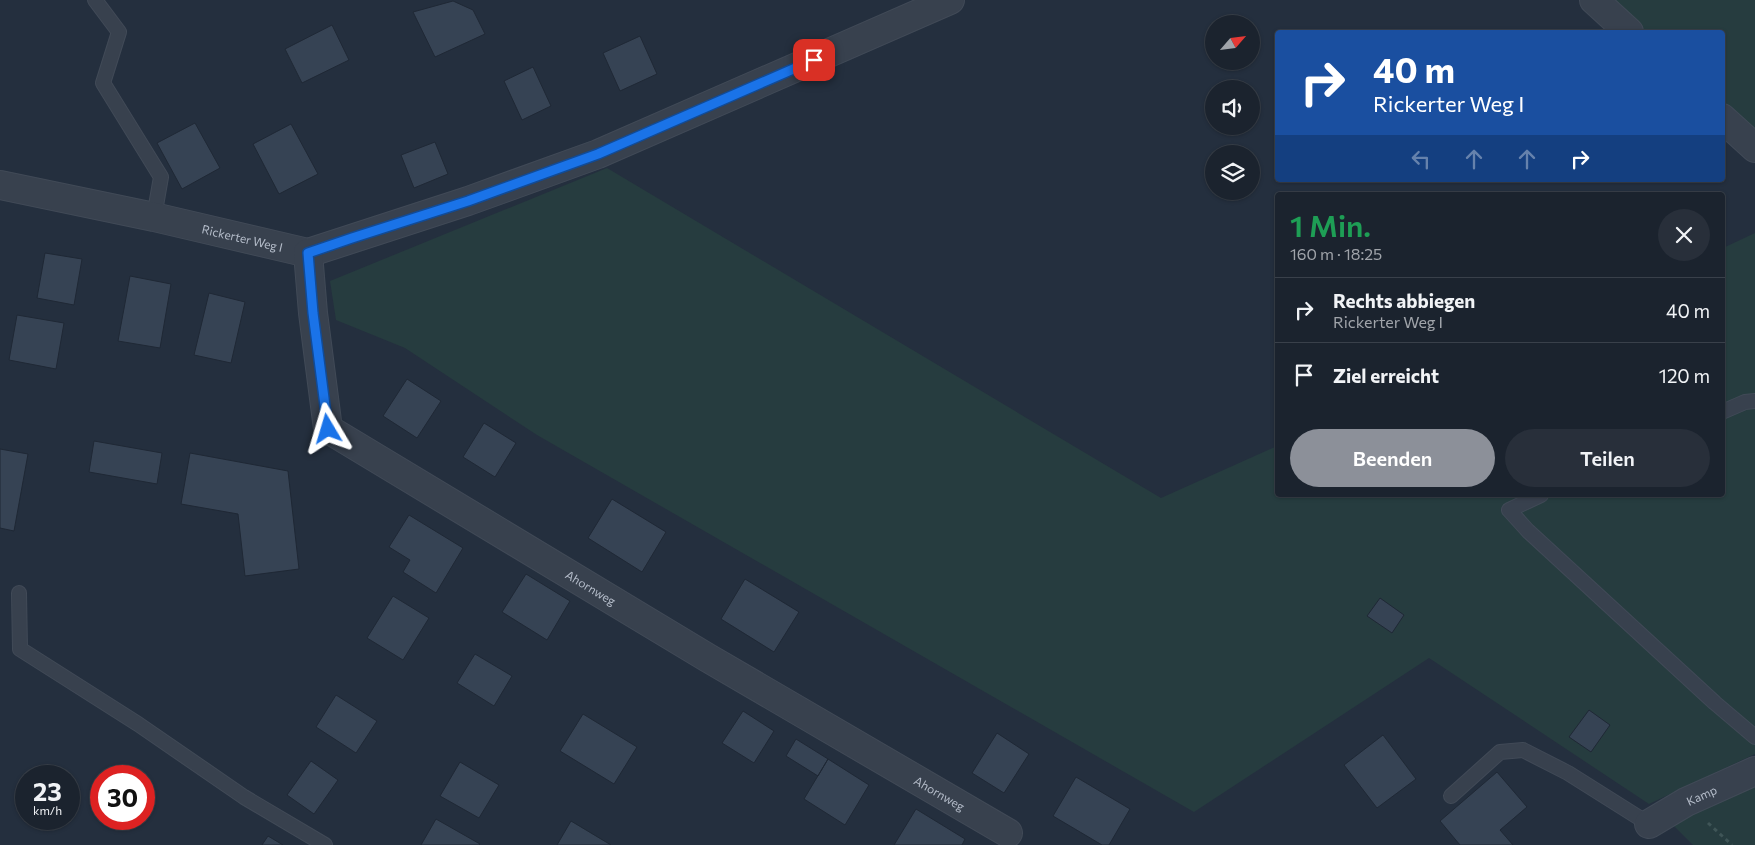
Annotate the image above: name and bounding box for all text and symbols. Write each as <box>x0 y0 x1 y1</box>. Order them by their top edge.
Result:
north arrow <box>1205 15 1260 70</box>
map controls <box>1205 15 1260 200</box>
pin <box>793 39 835 81</box>
icon: arrive <box>800 46 828 74</box>
text: 40 m <box>1373 47 1455 90</box>
icon: right <box>1290 50 1355 115</box>
button: sound <box>1205 80 1260 135</box>
text: Rickerter Weg I <box>1373 90 1524 117</box>
button: layers <box>1205 145 1260 200</box>
icon: left <box>1407 145 1435 173</box>
icon: ahead <box>1460 145 1488 173</box>
icon: ahead <box>1513 145 1541 173</box>
icon: right <box>1566 145 1594 173</box>
text: 1 Min. <box>1290 206 1371 243</box>
button: close <box>1658 209 1710 261</box>
street label: Rickerter Weg I <box>200 221 284 254</box>
text: 160 m · 18:25 <box>1290 244 1382 263</box>
text: Rechts abbiegen <box>1333 289 1475 312</box>
icon: right <box>1290 296 1318 324</box>
text: 40 m <box>1666 299 1710 322</box>
text: Rickerter Weg I <box>1333 312 1443 331</box>
icon: arrive <box>1290 361 1318 389</box>
text: Ziel erreicht <box>1333 364 1439 387</box>
text: 120 m <box>1659 364 1710 387</box>
position arrow <box>301 402 353 454</box>
button: Beenden <box>1290 429 1495 487</box>
button: Teilen <box>1505 429 1710 487</box>
street label: Ahornweg <box>563 567 619 608</box>
speed limit sign: 30 <box>90 765 155 830</box>
street label: Ahornweg <box>912 773 968 814</box>
text: 23 <box>33 776 62 806</box>
street label: Kamp <box>1684 782 1719 808</box>
text: km/h <box>33 803 62 817</box>

